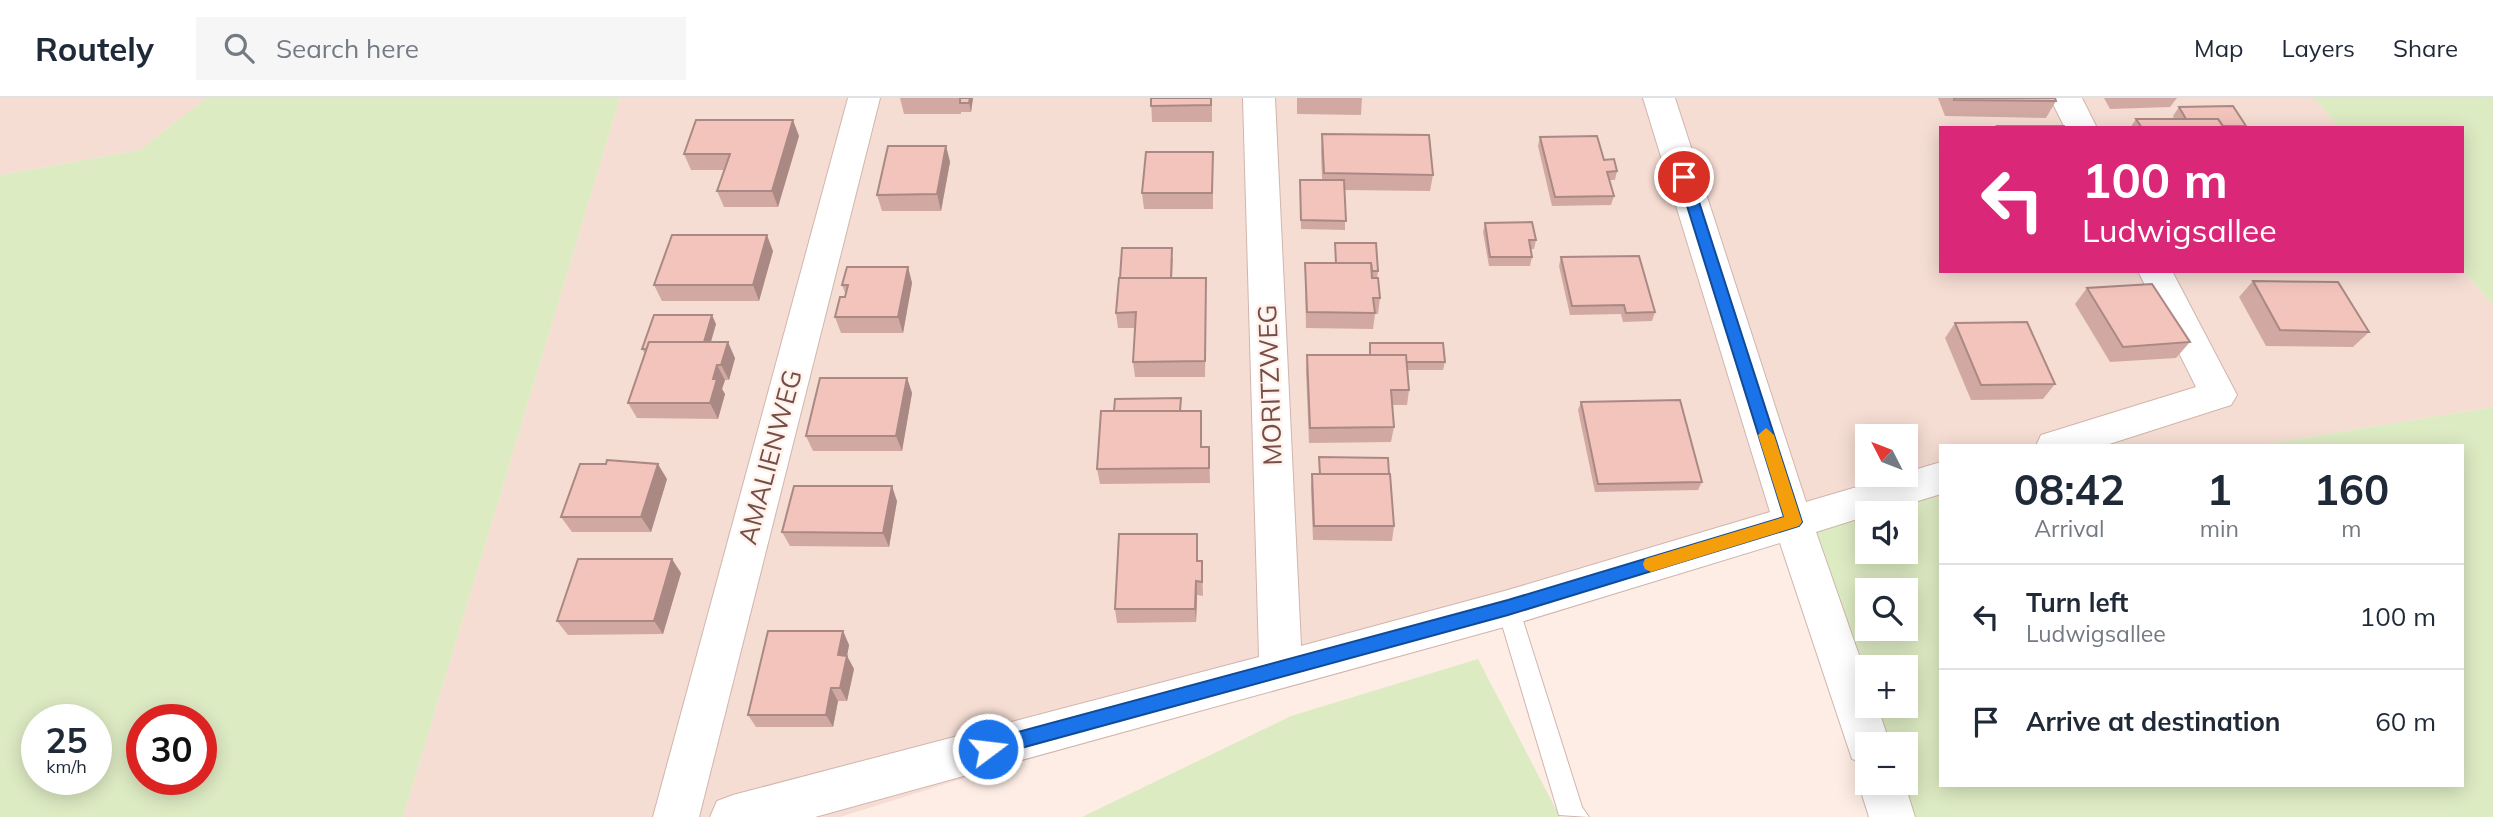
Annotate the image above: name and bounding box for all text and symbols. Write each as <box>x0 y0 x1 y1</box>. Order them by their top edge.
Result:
search box <box>196 17 686 80</box>
text: Routely <box>35 28 154 69</box>
icon: search <box>220 29 258 67</box>
text: Search here <box>276 32 419 65</box>
text: Map <box>2194 33 2243 63</box>
text: Layers <box>2281 33 2355 63</box>
text: Share <box>2393 33 2458 63</box>
pin <box>1654 147 1714 207</box>
text: 100 m <box>2082 149 2228 210</box>
icon: left <box>1967 154 2058 245</box>
icon: arrive <box>1665 158 1703 196</box>
text: Ludwigsallee <box>2082 210 2277 250</box>
street label: MORITZWEG <box>1250 304 1289 466</box>
street label: AMALIENWEG <box>730 366 809 548</box>
north arrow <box>1855 424 1918 486</box>
map controls <box>1855 424 1918 795</box>
text: 08:42 <box>2014 463 2125 516</box>
text: 1 <box>2207 463 2232 516</box>
text: 160 <box>2314 463 2389 516</box>
button: sound <box>1855 501 1918 564</box>
text: Arrival <box>2034 514 2105 543</box>
text: min <box>2200 514 2239 543</box>
text: m <box>2341 514 2362 543</box>
button: search <box>1855 578 1918 641</box>
text: Turn left <box>2026 586 2128 619</box>
icon: left <box>1967 598 2005 636</box>
text: 100 m <box>2360 600 2436 633</box>
text: Ludwigsallee <box>2026 619 2166 648</box>
button: + <box>1855 655 1918 718</box>
icon: arrive <box>1967 703 2005 741</box>
speed limit sign: 30 <box>126 704 217 795</box>
text: Arrive at destination <box>2026 705 2281 738</box>
text: 60 m <box>2375 705 2436 738</box>
position arrow <box>951 712 1025 786</box>
text: 25 <box>45 718 88 762</box>
button: − <box>1855 732 1918 795</box>
text: km/h <box>46 755 87 778</box>

